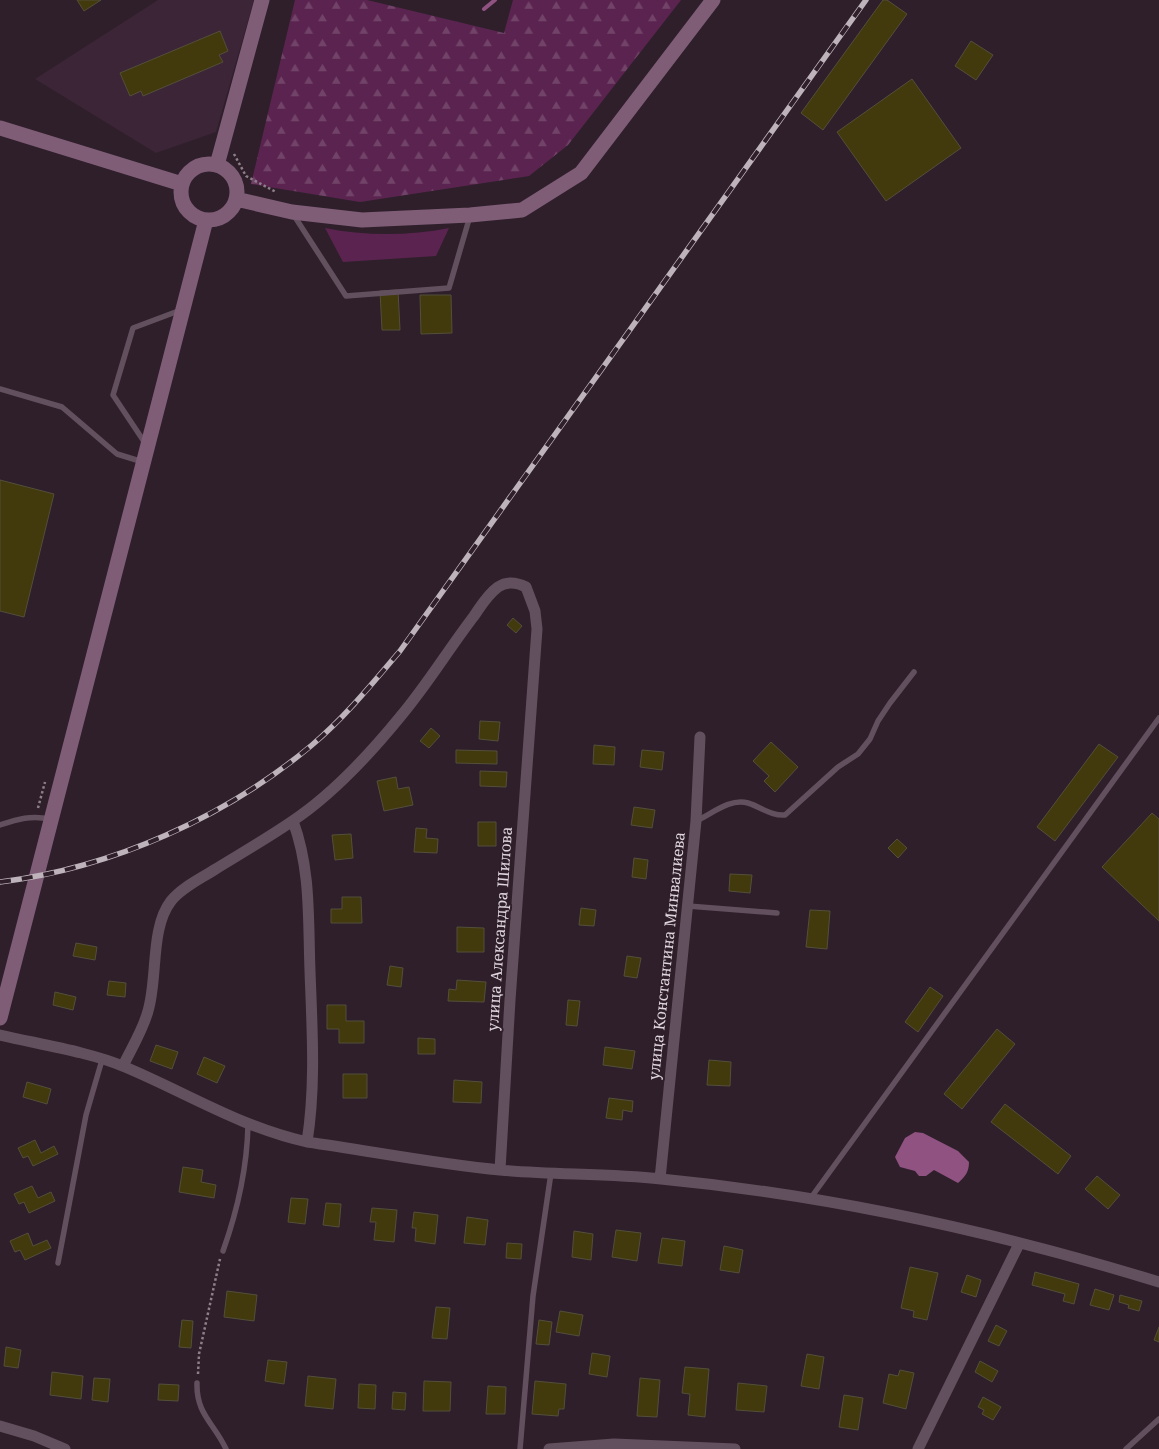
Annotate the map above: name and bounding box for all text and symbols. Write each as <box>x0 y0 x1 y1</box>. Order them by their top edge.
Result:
street label: улица Александра Шилова <box>482 826 516 1032</box>
street label: улица Константина Минвалиева <box>643 831 689 1081</box>

